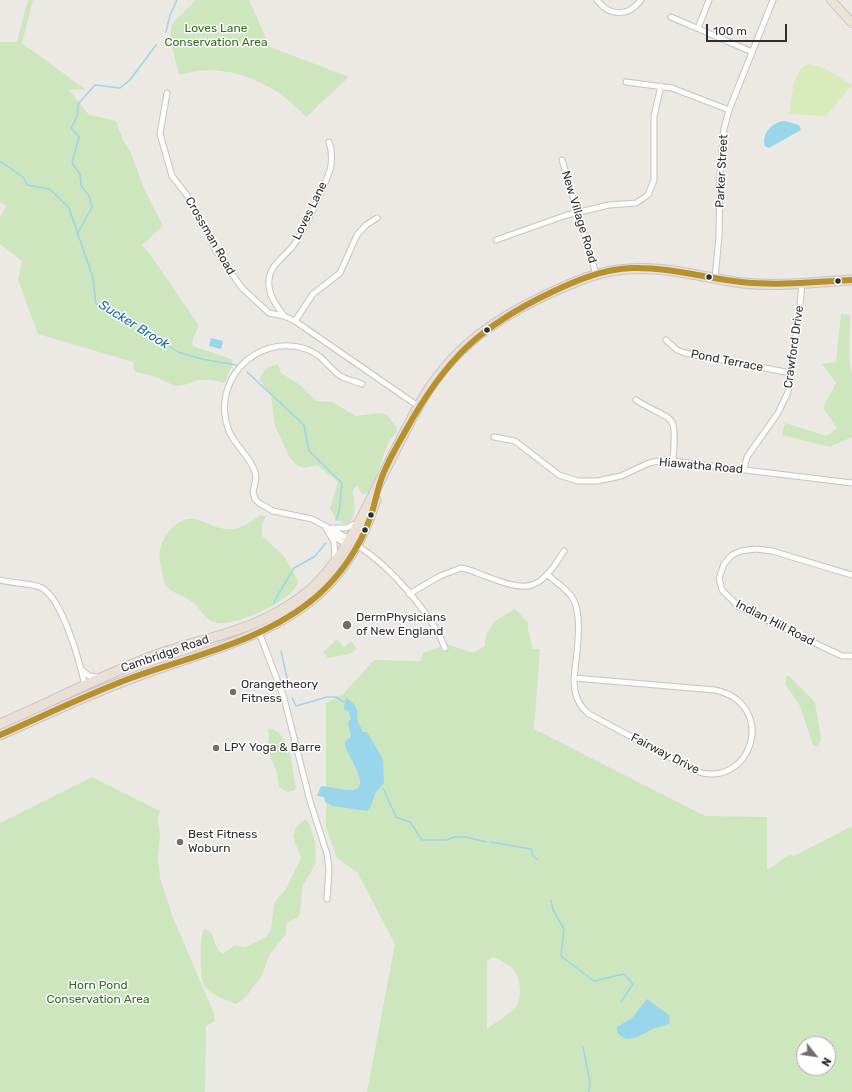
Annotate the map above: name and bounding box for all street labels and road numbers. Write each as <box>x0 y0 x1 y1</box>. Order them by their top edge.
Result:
street label: Parker Street <box>713 134 731 208</box>
street label: New Village Road <box>558 169 600 265</box>
street label: Loves Lane <box>290 180 330 242</box>
street label: Crossman Road <box>182 195 238 277</box>
street label: Crawford Drive <box>781 305 807 389</box>
street label: Pond Terrace <box>690 347 764 375</box>
street label: Hiawatha Road <box>658 455 744 477</box>
street label: Indian Hill Road <box>733 597 817 649</box>
street label: Cambridge Road <box>119 632 211 676</box>
street label: Fairway Drive <box>628 731 702 777</box>

